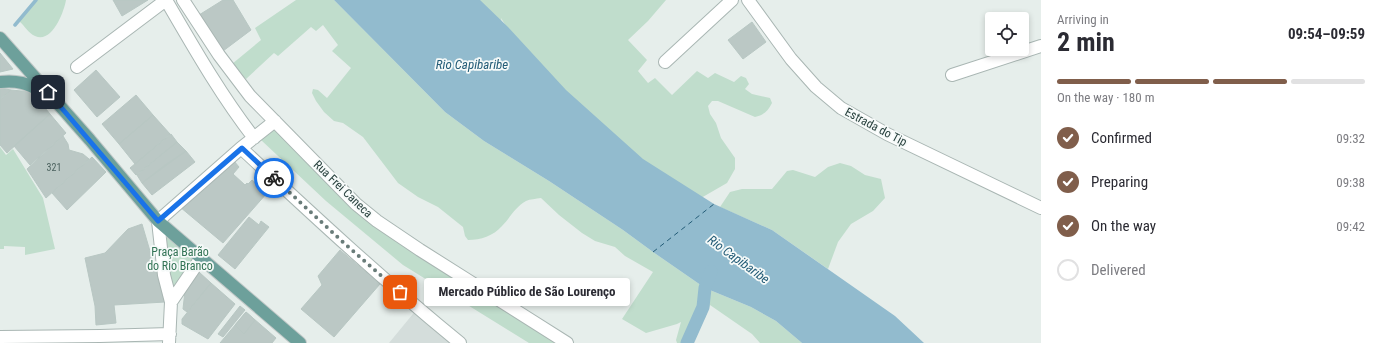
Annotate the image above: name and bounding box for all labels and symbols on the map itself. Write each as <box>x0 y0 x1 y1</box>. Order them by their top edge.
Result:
water label: Rio Capibaribe <box>436 57 508 72</box>
pin <box>31 75 65 109</box>
street label: Estrada do Tip <box>843 105 909 149</box>
street label: Rua Frei Caneca <box>311 157 375 221</box>
courier <box>254 158 294 198</box>
house number: 321 <box>47 162 61 173</box>
water label: Rio Capibaribe <box>705 232 772 287</box>
park label: Praça Barão do Rio Branco <box>147 245 213 273</box>
pin <box>383 275 417 309</box>
callout: Mercado Público de São Lourenço <box>424 278 630 306</box>

